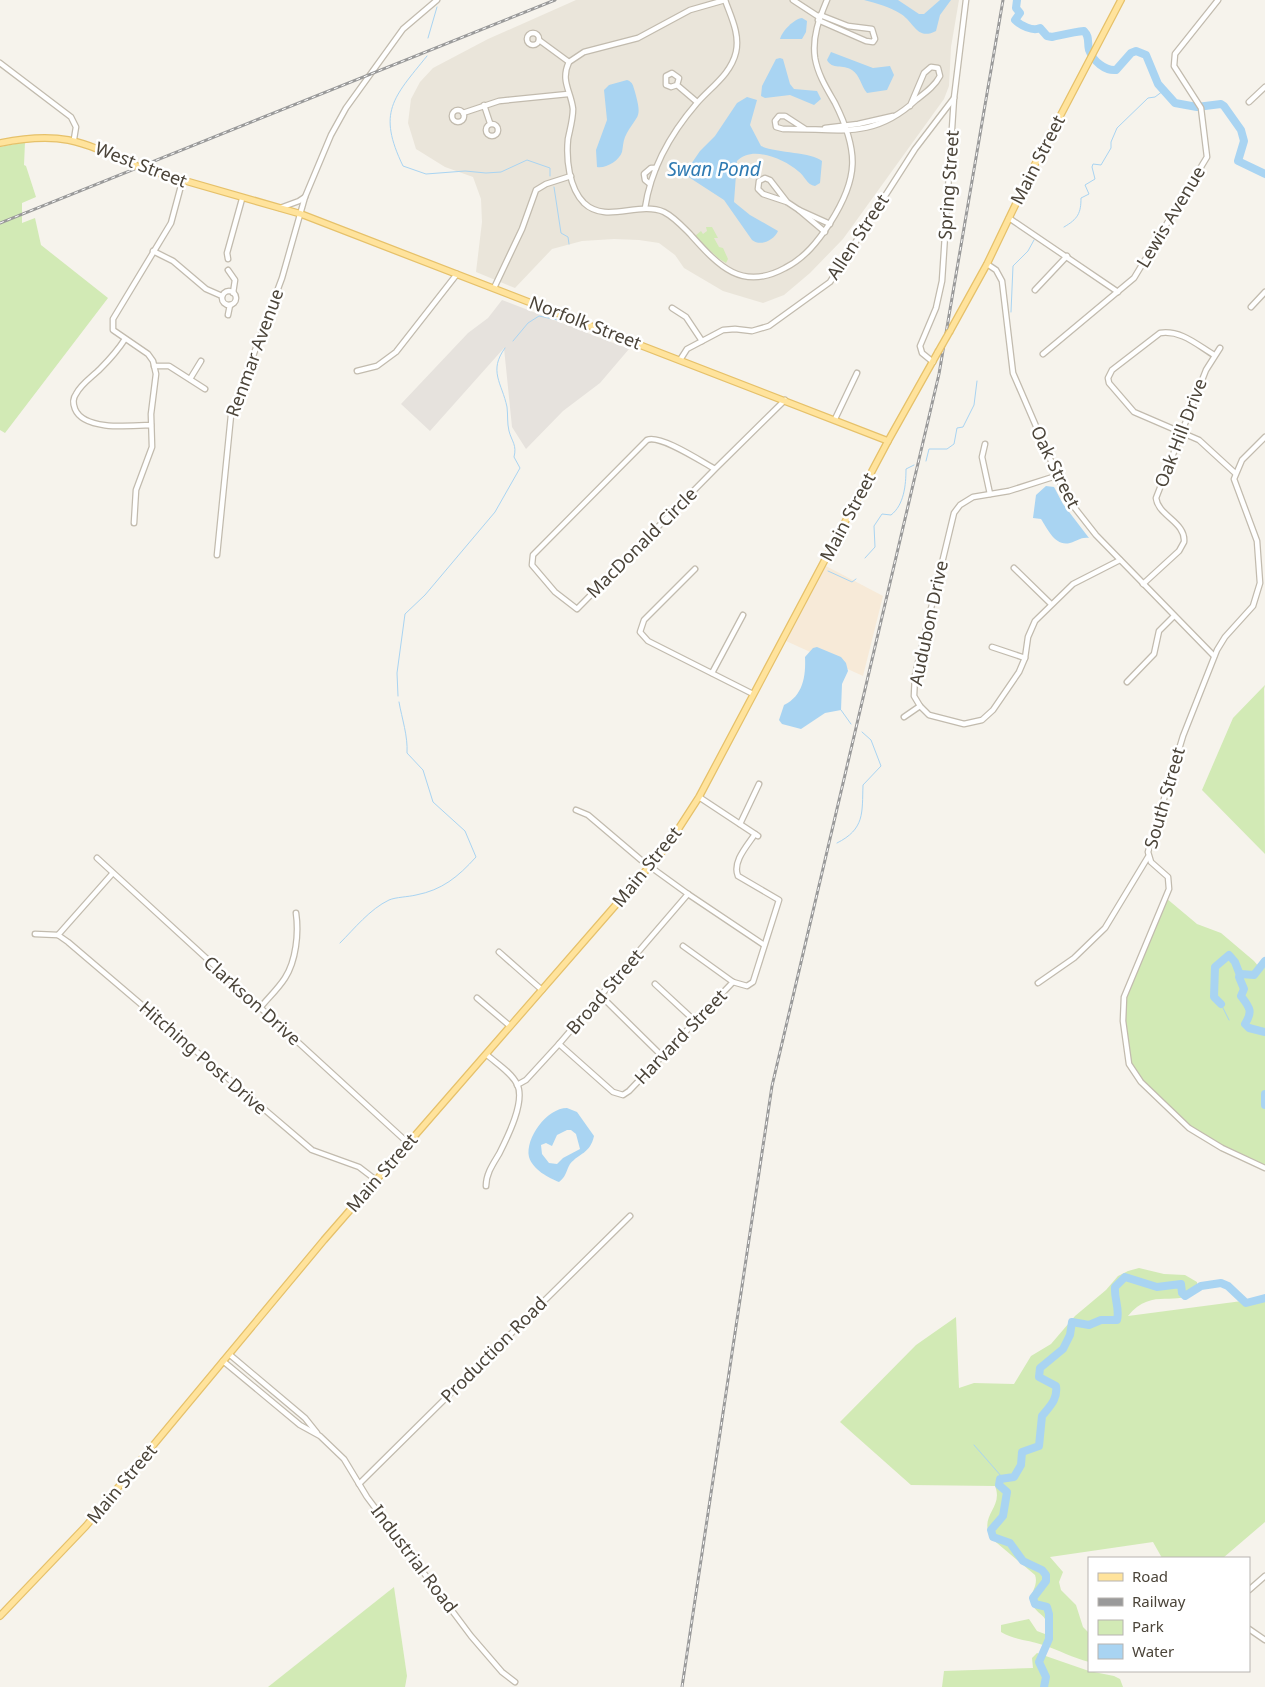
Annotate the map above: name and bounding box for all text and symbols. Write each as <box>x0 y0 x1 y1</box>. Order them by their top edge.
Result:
street label: Main Street <box>1004 110 1070 208</box>
street label: Spring Street <box>932 129 964 241</box>
street label: West Street <box>92 136 191 193</box>
water label: Swan Pond <box>667 156 762 182</box>
street label: Lewis Avenue <box>1130 161 1210 272</box>
street label: Allen Street <box>821 189 894 284</box>
street label: Renmar Avenue <box>220 285 288 420</box>
street label: Norfolk Street <box>526 290 645 355</box>
street label: Oak Hill Drive <box>1148 375 1212 491</box>
street label: Oak Street <box>1026 421 1086 512</box>
street label: Main Street <box>814 468 881 565</box>
street label: MacDonald Circle <box>581 482 702 603</box>
street label: Audubon Drive <box>903 558 953 687</box>
street label: South Street <box>1138 744 1190 851</box>
street label: Main Street <box>606 821 686 912</box>
street label: Broad Street <box>560 943 648 1039</box>
street label: Clarkson Drive <box>199 950 306 1050</box>
street label: Harvard Street <box>629 983 732 1089</box>
street label: Hitching Post Drive <box>135 995 273 1119</box>
street label: Main Street <box>340 1127 422 1217</box>
street label: Production Road <box>435 1291 552 1408</box>
street label: Main Street <box>81 1438 162 1528</box>
street label: Industrial Road <box>366 1500 463 1617</box>
legend <box>1088 1557 1250 1672</box>
text: Road <box>1132 1566 1168 1586</box>
text: Railway <box>1132 1591 1186 1611</box>
text: Park <box>1132 1616 1164 1636</box>
text: Water <box>1132 1641 1174 1661</box>

